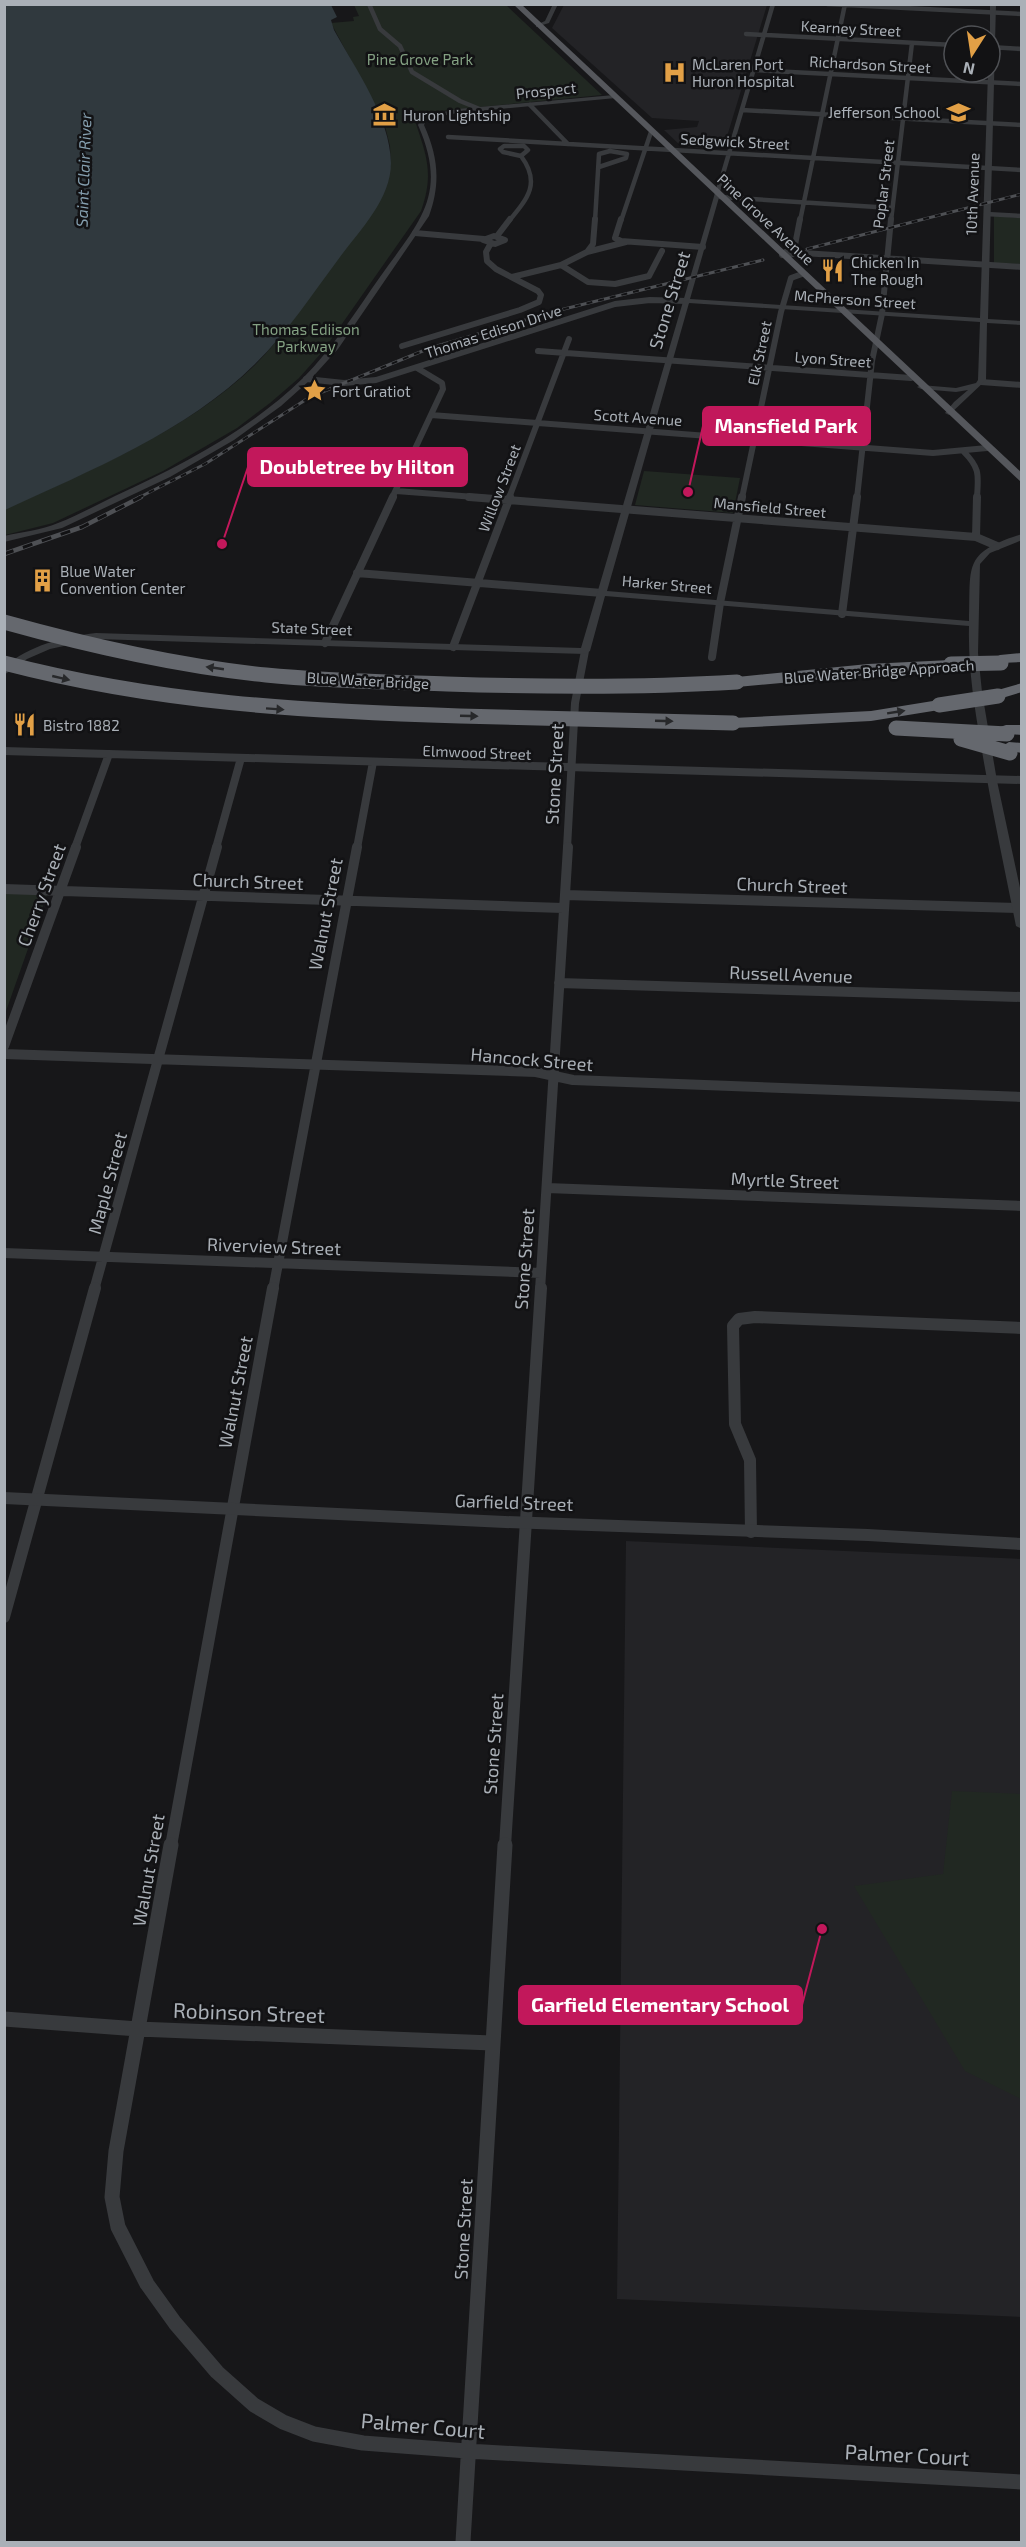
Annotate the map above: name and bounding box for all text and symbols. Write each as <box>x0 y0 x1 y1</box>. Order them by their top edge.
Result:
street label: Kearney Street <box>800 16 902 40</box>
north arrow <box>942 24 1002 84</box>
park label: Pine Grove Park <box>367 50 474 68</box>
street label: Richardson Street <box>809 52 931 76</box>
place label: McLaren Port Huron Hospital <box>692 55 795 90</box>
text: N <box>961 59 976 80</box>
hospital icon: McLaren Port Huron Hospital <box>661 60 687 86</box>
street label: Prospect <box>515 78 577 102</box>
school or university icon: Jefferson School <box>945 99 971 125</box>
museum icon: Huron Lightship <box>372 102 398 128</box>
place label: Jefferson School <box>828 103 941 121</box>
place label: Huron Lightship <box>403 106 511 124</box>
water label: Saint Clair River <box>72 112 95 228</box>
street label: Sedgwick Street <box>680 129 790 153</box>
street label: Poplar Street <box>869 138 897 229</box>
street label: 10th Avenue <box>962 152 982 236</box>
street label: Pine Grove Avenue <box>714 170 818 268</box>
street label: Stone Street <box>644 248 694 352</box>
place label: Chicken In The Rough <box>851 253 923 288</box>
restaurant icon: Chicken In The Rough <box>820 258 846 284</box>
street label: McPherson Street <box>794 286 917 312</box>
street label: Thomas Edison Drive <box>422 300 564 362</box>
street label: Elk Street <box>743 319 775 387</box>
park label: Thomas Ediison Parkway <box>252 320 360 355</box>
street label: Lyon Street <box>794 347 872 371</box>
place icon: Fort Gratiot <box>301 378 327 404</box>
place label: Fort Gratiot <box>332 382 411 400</box>
street label: Scott Avenue <box>593 405 683 429</box>
callout: Mansfield Park <box>703 407 870 445</box>
text: Mansfield Park <box>714 413 858 437</box>
street label: Willow Street <box>474 441 524 534</box>
callout: Doubletree by Hilton <box>248 448 467 486</box>
text: Doubletree by Hilton <box>259 454 455 479</box>
street label: Mansfield Street <box>713 493 827 521</box>
place label: Blue Water Convention Center <box>60 562 186 597</box>
building icon: Blue Water Convention Center <box>29 567 55 593</box>
street label: Harker Street <box>621 571 713 597</box>
street label: State Street <box>271 618 353 638</box>
street label: Blue Water Bridge Approach <box>783 655 975 687</box>
one-way arrow <box>205 664 224 673</box>
street label: Blue Water Bridge <box>306 668 430 692</box>
one-way arrow <box>52 674 70 684</box>
one-way arrow <box>265 705 284 714</box>
one-way arrow <box>886 707 905 716</box>
one-way arrow <box>460 711 479 721</box>
restaurant icon: Bistro 1882 <box>12 712 38 738</box>
place label: Bistro 1882 <box>43 716 120 734</box>
one-way arrow <box>655 717 674 726</box>
street label: Stone Street <box>540 723 568 825</box>
street label: Elmwood Street <box>422 741 532 763</box>
street label: Cherry Street <box>12 840 70 949</box>
street label: Walnut Street <box>303 856 347 972</box>
street label: Church Street <box>192 868 304 894</box>
street label: Church Street <box>736 872 848 898</box>
street label: Russell Avenue <box>729 961 853 987</box>
street label: Hancock Street <box>470 1043 594 1075</box>
street label: Maple Street <box>83 1129 131 1237</box>
street label: Myrtle Street <box>730 1167 840 1193</box>
street label: Stone Street <box>509 1208 539 1310</box>
street label: Riverview Street <box>207 1233 342 1259</box>
street label: Walnut Street <box>213 1334 257 1450</box>
street label: Garfield Street <box>454 1489 574 1515</box>
street label: Stone Street <box>478 1693 508 1795</box>
street label: Walnut Street <box>127 1812 169 1928</box>
callout: Garfield Elementary School <box>519 1986 802 2024</box>
text: Garfield Elementary School <box>531 1992 789 2017</box>
street label: Robinson Street <box>173 1997 325 2027</box>
street label: Stone Street <box>449 2178 477 2280</box>
street label: Palmer Court <box>360 2407 486 2443</box>
street label: Palmer Court <box>844 2438 970 2470</box>

